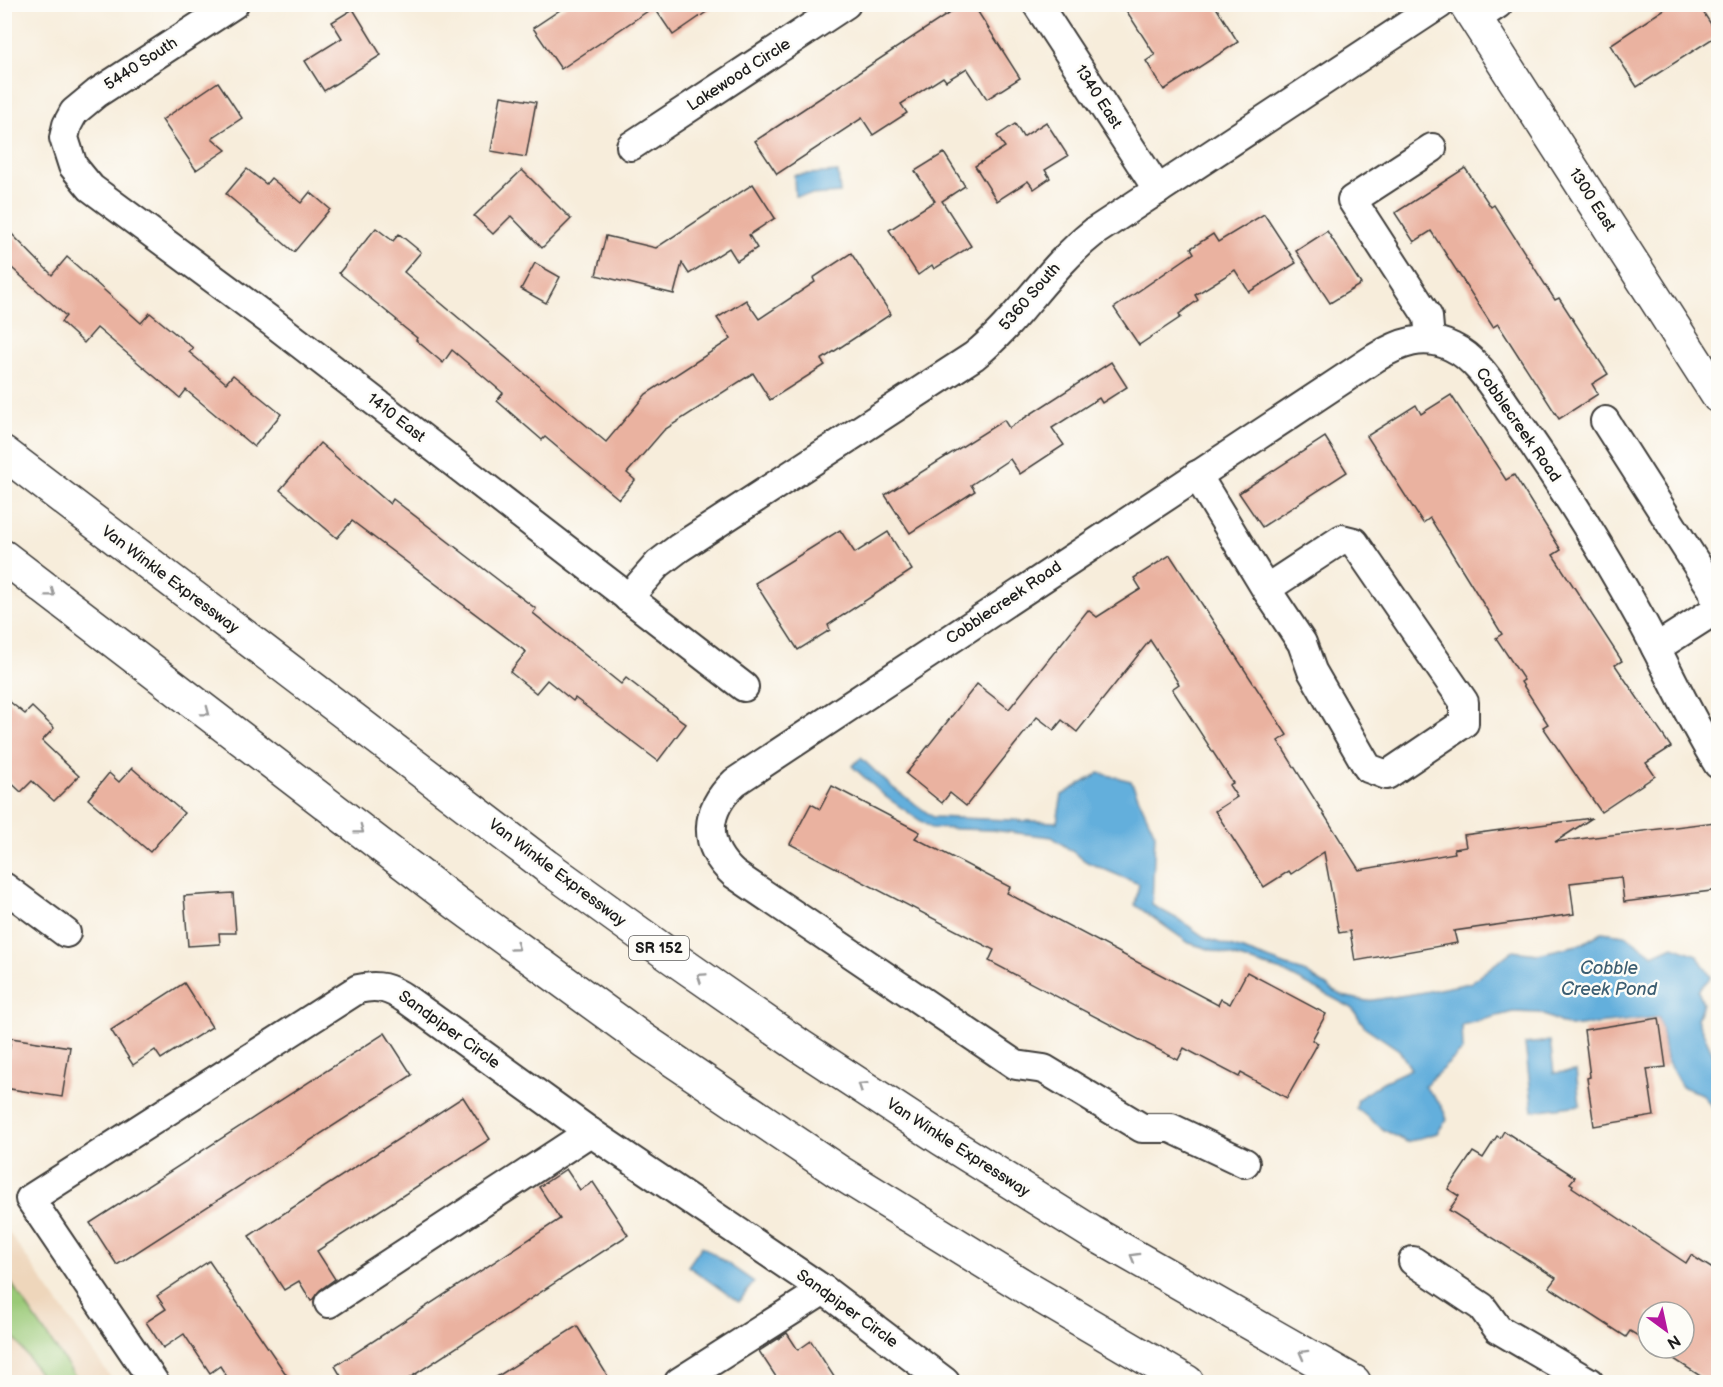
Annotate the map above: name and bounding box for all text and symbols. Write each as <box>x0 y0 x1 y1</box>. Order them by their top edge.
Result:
street label: 5440 South <box>101 33 181 95</box>
street label: Lakewood Circle <box>684 34 795 115</box>
street label: 1340 East <box>1070 62 1126 132</box>
street label: 1300 East <box>1565 165 1620 235</box>
street label: 5360 South <box>995 259 1065 335</box>
street label: Cobblecreek Road <box>1471 364 1565 486</box>
street label: 1410 East <box>363 389 429 447</box>
street label: Van Winkle Expressway <box>98 522 243 638</box>
street label: Cobblecreek Road <box>943 557 1065 649</box>
one-way arrow <box>44 586 55 597</box>
one-way arrow <box>199 704 210 715</box>
street label: Van Winkle Expressway <box>485 815 630 931</box>
one-way arrow <box>354 823 365 834</box>
road number: SR 152 <box>629 936 689 960</box>
one-way arrow <box>510 940 521 951</box>
water label: Cobble Creek Pond <box>1561 958 1658 1000</box>
one-way arrow <box>696 973 707 984</box>
street label: Sandpiper Circle <box>395 987 504 1073</box>
one-way arrow <box>858 1082 869 1093</box>
street label: Van Winkle Expressway <box>883 1095 1034 1202</box>
one-way arrow <box>1130 1253 1140 1264</box>
street label: Sandpiper Circle <box>793 1266 902 1352</box>
north arrow <box>1636 1300 1696 1360</box>
text: N <box>1663 1330 1684 1353</box>
one-way arrow <box>1299 1350 1309 1361</box>

